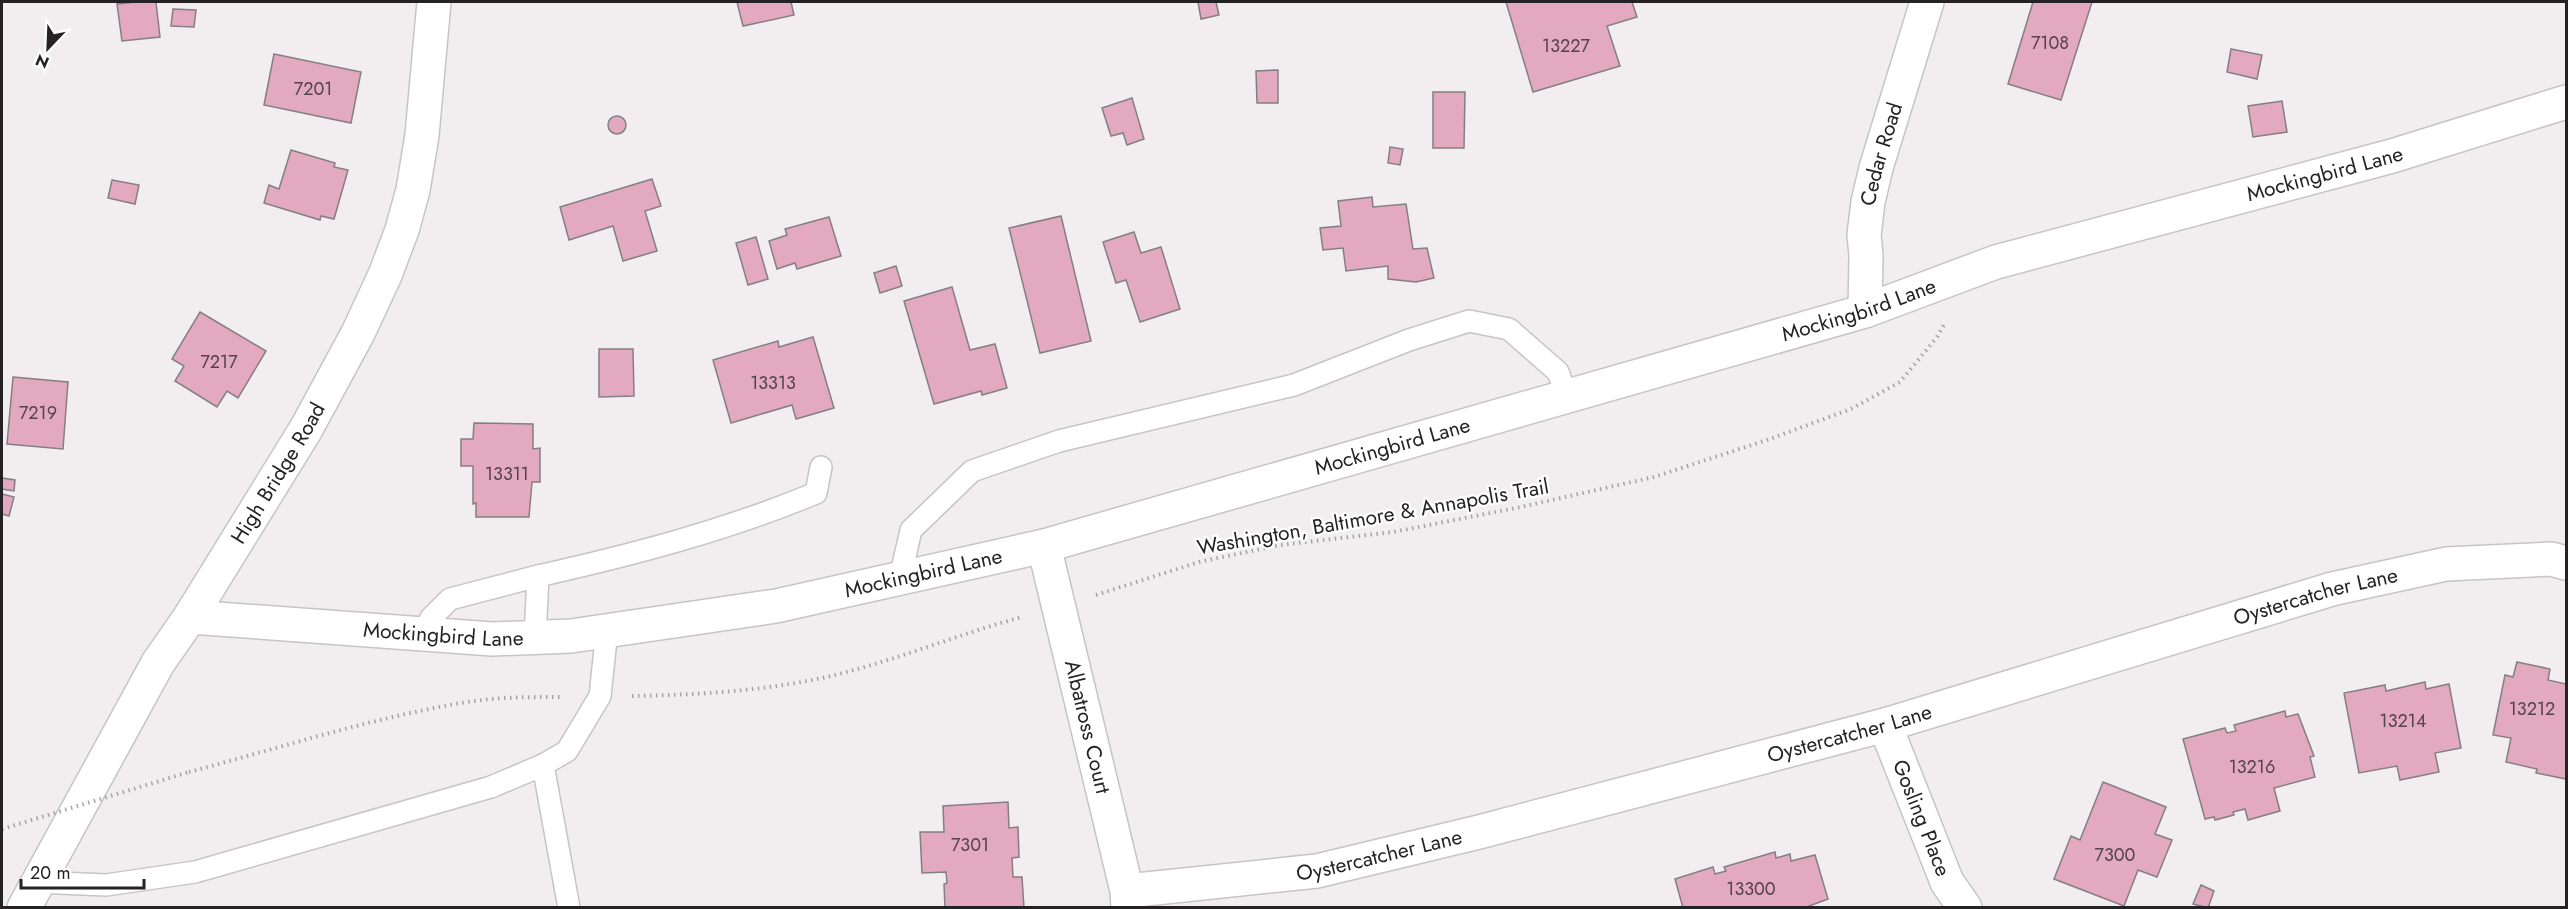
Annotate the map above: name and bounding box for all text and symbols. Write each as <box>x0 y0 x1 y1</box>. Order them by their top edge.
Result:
north arrow <box>18 18 78 78</box>
house number: 7108 <box>2031 30 2069 56</box>
house number: 13227 <box>1542 33 1590 59</box>
text: N <box>32 48 53 74</box>
house number: 7201 <box>294 76 332 102</box>
street label: Cedar Road <box>1853 99 1910 209</box>
street label: Mockingbird Lane <box>2243 138 2407 209</box>
street label: Mockingbird Lane <box>1778 271 1940 349</box>
house number: 7217 <box>200 349 238 375</box>
house number: 13313 <box>750 370 796 396</box>
street label: High Bridge Road <box>224 397 333 550</box>
house number: 7219 <box>19 400 57 426</box>
street label: Mockingbird Lane <box>1311 410 1474 483</box>
house number: 13311 <box>485 461 529 487</box>
street label: Washington, Baltimore & Annapolis Trail <box>1195 471 1551 563</box>
street label: Mockingbird Lane <box>842 541 1005 605</box>
street label: Oystercatcher Lane <box>2230 560 2401 633</box>
street label: Mockingbird Lane <box>362 615 524 654</box>
street label: Albatross Court <box>1057 657 1118 797</box>
house number: 13212 <box>2509 696 2555 722</box>
street label: Oystercatcher Lane <box>1764 697 1936 770</box>
house number: 13214 <box>2380 708 2426 734</box>
house number: 13216 <box>2229 754 2275 780</box>
street label: Gosling Place <box>1885 755 1958 881</box>
street label: Oystercatcher Lane <box>1295 822 1465 888</box>
house number: 7301 <box>951 832 989 858</box>
house number: 7300 <box>2095 842 2136 868</box>
scale bar <box>21 852 144 890</box>
text: 20 m <box>30 860 70 886</box>
house number: 13300 <box>1726 876 1776 902</box>

